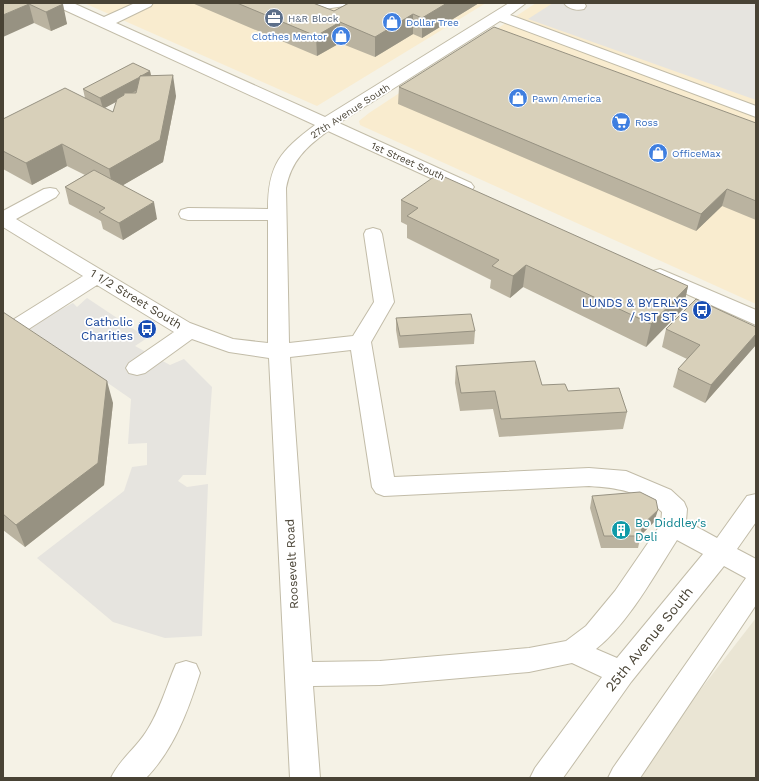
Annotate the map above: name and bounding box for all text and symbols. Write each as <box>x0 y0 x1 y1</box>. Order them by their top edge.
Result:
office icon: H&R Block <box>263 7 285 29</box>
shop icon: Dollar Tree <box>381 11 403 33</box>
place label: H&R Block <box>288 13 339 24</box>
place label: Dollar Tree <box>406 17 459 28</box>
shop icon: Clothes Mentor <box>330 25 352 47</box>
place label: Clothes Mentor <box>252 31 327 42</box>
street label: 27th Avenue South <box>308 81 392 141</box>
shop icon: Pawn America <box>507 87 529 109</box>
place label: Pawn America <box>532 93 601 104</box>
supermarket icon: Ross <box>610 111 632 133</box>
place label: Ross <box>635 117 658 128</box>
street label: 1st Street South <box>370 140 446 182</box>
shop icon: OfficeMax <box>647 142 669 164</box>
place label: OfficeMax <box>672 148 721 159</box>
street label: 1 1/2 Street South <box>88 266 184 332</box>
place label: LUNDS & BYERLYS / 1ST ST S <box>582 296 688 324</box>
bus stop icon: LUNDS & BYERLYS / 1ST ST S <box>691 299 713 321</box>
place label: Catholic Charities <box>81 315 133 343</box>
bus stop icon: Catholic Charities <box>136 318 158 340</box>
place label: Bo Diddley's Deli <box>635 516 706 544</box>
street label: Roosevelt Road <box>283 519 301 609</box>
building icon: Bo Diddley's Deli <box>610 519 632 541</box>
street label: 25th Avenue South <box>602 583 696 695</box>

